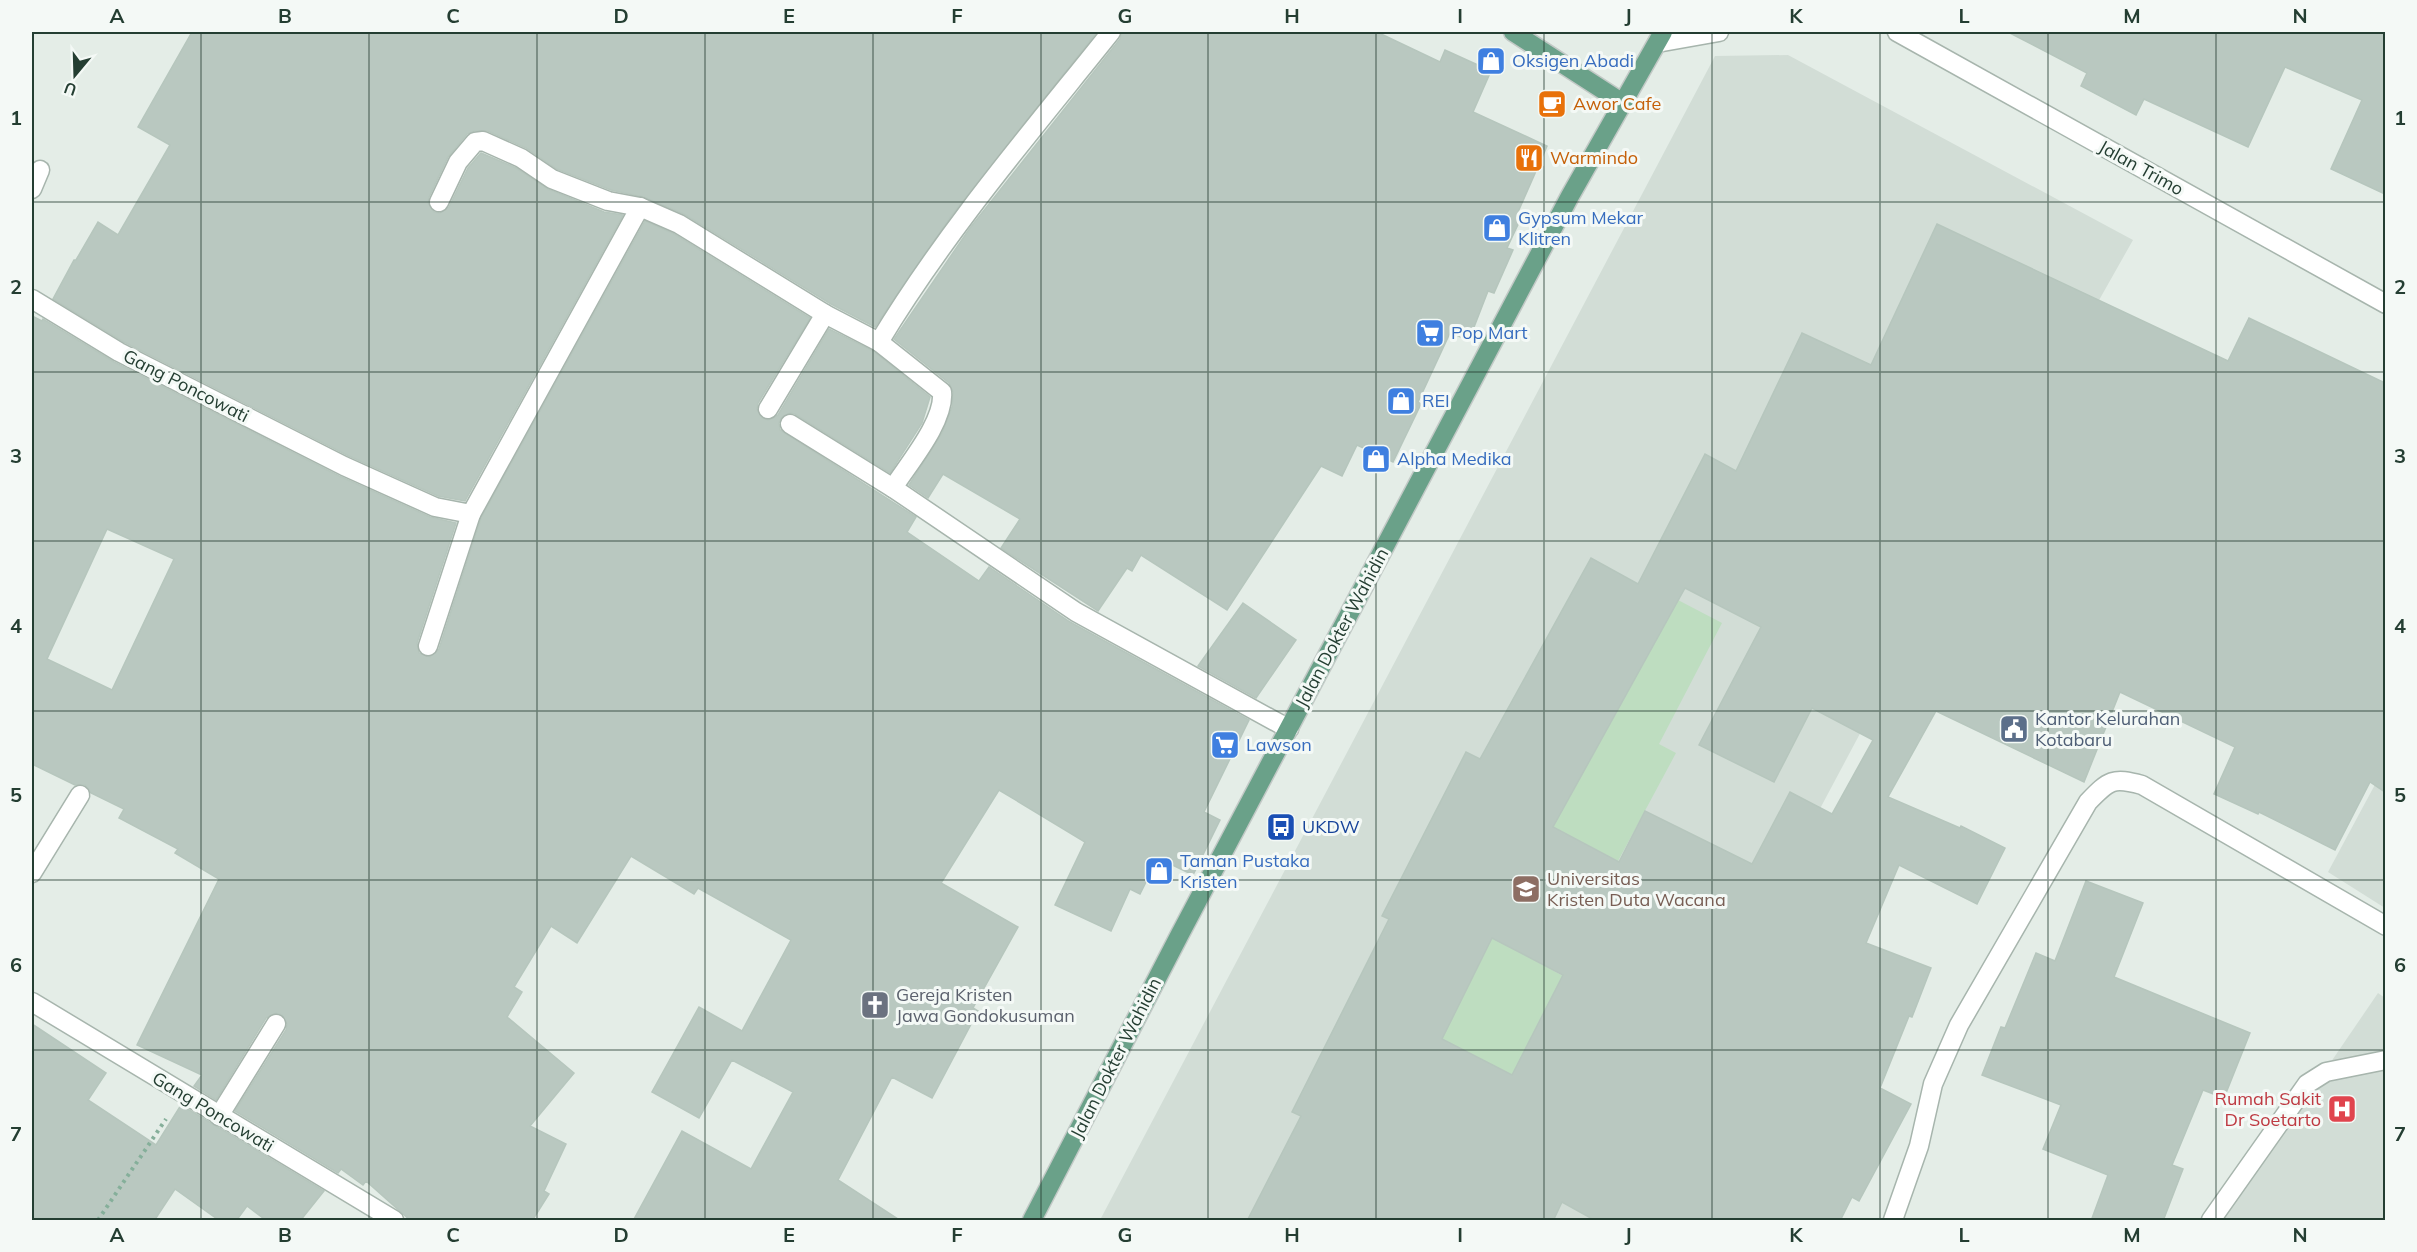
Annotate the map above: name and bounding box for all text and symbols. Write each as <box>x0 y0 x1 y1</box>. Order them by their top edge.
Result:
text: A <box>110 3 125 28</box>
text: B <box>278 3 292 28</box>
text: C <box>446 3 460 28</box>
text: D <box>613 3 629 28</box>
text: E <box>783 3 795 28</box>
text: F <box>951 3 963 28</box>
text: G <box>1118 3 1132 28</box>
text: H <box>1284 3 1300 28</box>
text: I <box>1457 3 1463 28</box>
text: J <box>1624 3 1632 28</box>
text: K <box>1789 3 1803 28</box>
text: L <box>1958 3 1970 28</box>
text: M <box>2123 3 2141 28</box>
text: N <box>2292 3 2308 28</box>
north arrow <box>45 45 105 105</box>
shop icon: Oksigen Abadi <box>1475 45 1507 77</box>
place label: Oksigen Abadi <box>1512 49 1634 72</box>
text: U <box>61 78 79 101</box>
cafe icon: Awor Cafe <box>1536 88 1568 120</box>
place label: Awor Cafe <box>1573 92 1661 115</box>
text: 1 <box>10 105 22 130</box>
text: 1 <box>2394 105 2406 130</box>
street label: Jalan Trimo <box>2095 135 2188 200</box>
restaurant icon: Warmindo <box>1513 142 1545 174</box>
place label: Warmindo <box>1550 146 1638 169</box>
place label: Gypsum Mekar Klitren <box>1518 206 1644 250</box>
shop icon: Gypsum Mekar Klitren <box>1481 212 1513 244</box>
text: 2 <box>10 274 22 299</box>
text: 2 <box>2394 274 2406 299</box>
supermarket icon: Pop Mart <box>1414 317 1446 349</box>
place label: Pop Mart <box>1451 321 1528 344</box>
street label: Gang Poncowati <box>120 344 253 427</box>
shop icon: REI <box>1385 385 1417 417</box>
place label: REI <box>1422 389 1450 412</box>
text: 3 <box>10 443 22 468</box>
shop icon: Alpha Medika <box>1360 443 1392 475</box>
text: 3 <box>2394 443 2406 468</box>
place label: Alpha Medika <box>1397 447 1512 470</box>
street label: Jalan Dokter Wahidin <box>1290 544 1393 711</box>
text: 4 <box>10 613 22 638</box>
text: 4 <box>2394 613 2406 638</box>
place label: Kantor Kelurahan Kotabaru <box>2035 707 2180 751</box>
public building icon: Kantor Kelurahan Kotabaru <box>1998 713 2030 745</box>
supermarket icon: Lawson <box>1209 729 1241 761</box>
place label: Lawson <box>1246 733 1312 756</box>
text: 5 <box>10 782 22 807</box>
text: 5 <box>2394 782 2406 807</box>
bus stop icon: UKDW <box>1265 811 1297 843</box>
place label: UKDW <box>1302 815 1360 838</box>
place label: Taman Pustaka Kristen <box>1180 849 1310 893</box>
shop icon: Taman Pustaka Kristen <box>1143 855 1175 887</box>
place label: Universitas Kristen Duta Wacana <box>1547 867 1726 911</box>
school or university icon: Universitas Kristen Duta Wacana <box>1510 873 1542 905</box>
text: 6 <box>10 952 22 977</box>
text: 6 <box>2394 952 2406 977</box>
street label: Jalan Dokter Wahidin <box>1065 974 1166 1142</box>
place label: Gereja Kristen Jawa Gondokusuman <box>896 983 1075 1027</box>
church icon: Gereja Kristen Jawa Gondokusuman <box>859 989 891 1021</box>
street label: Gang Poncowati <box>148 1066 278 1157</box>
place label: Rumah Sakit Dr Soetarto <box>2214 1087 2321 1131</box>
hospital icon: Rumah Sakit Dr Soetarto <box>2326 1093 2358 1125</box>
text: 7 <box>10 1121 22 1146</box>
text: 7 <box>2394 1121 2406 1146</box>
text: A <box>110 1222 125 1247</box>
text: B <box>278 1222 292 1247</box>
text: C <box>446 1222 460 1247</box>
text: D <box>613 1222 629 1247</box>
text: E <box>783 1222 795 1247</box>
text: F <box>951 1222 963 1247</box>
text: G <box>1118 1222 1132 1247</box>
text: H <box>1284 1222 1300 1247</box>
text: I <box>1457 1222 1463 1247</box>
text: J <box>1624 1222 1632 1247</box>
text: K <box>1789 1222 1803 1247</box>
text: L <box>1958 1222 1970 1247</box>
text: M <box>2123 1222 2141 1247</box>
text: N <box>2292 1222 2308 1247</box>

